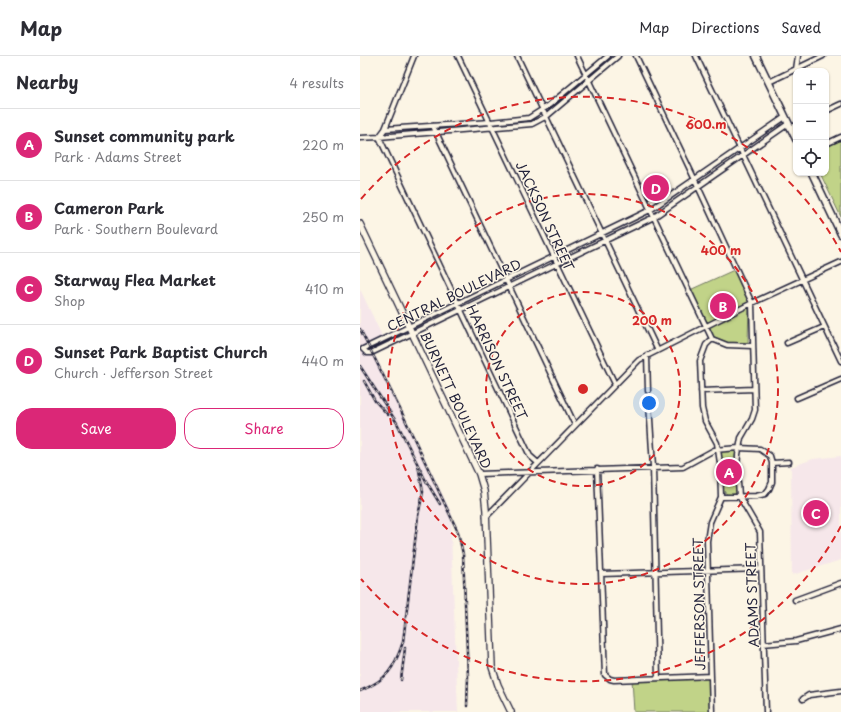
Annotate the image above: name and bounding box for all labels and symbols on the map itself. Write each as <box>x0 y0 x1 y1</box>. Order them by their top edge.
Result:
text: 600 m <box>686 115 726 133</box>
street label: JACKSON STREET <box>512 158 579 274</box>
pin: D <box>643 173 669 203</box>
text: 400 m <box>701 241 741 259</box>
street label: CENTRAL BOULEVARD <box>383 254 524 335</box>
pin: B <box>710 291 736 321</box>
street label: HARRISON STREET <box>462 301 533 423</box>
text: 200 m <box>632 311 672 329</box>
street label: BURNETT BOULEVARD <box>416 328 497 472</box>
centre of rings <box>576 382 590 396</box>
your location <box>639 393 659 413</box>
pin: A <box>716 457 742 487</box>
pin: C <box>803 498 829 528</box>
street label: JEFFERSON STREET <box>688 537 709 670</box>
street label: ADAMS STREET <box>740 542 763 648</box>

